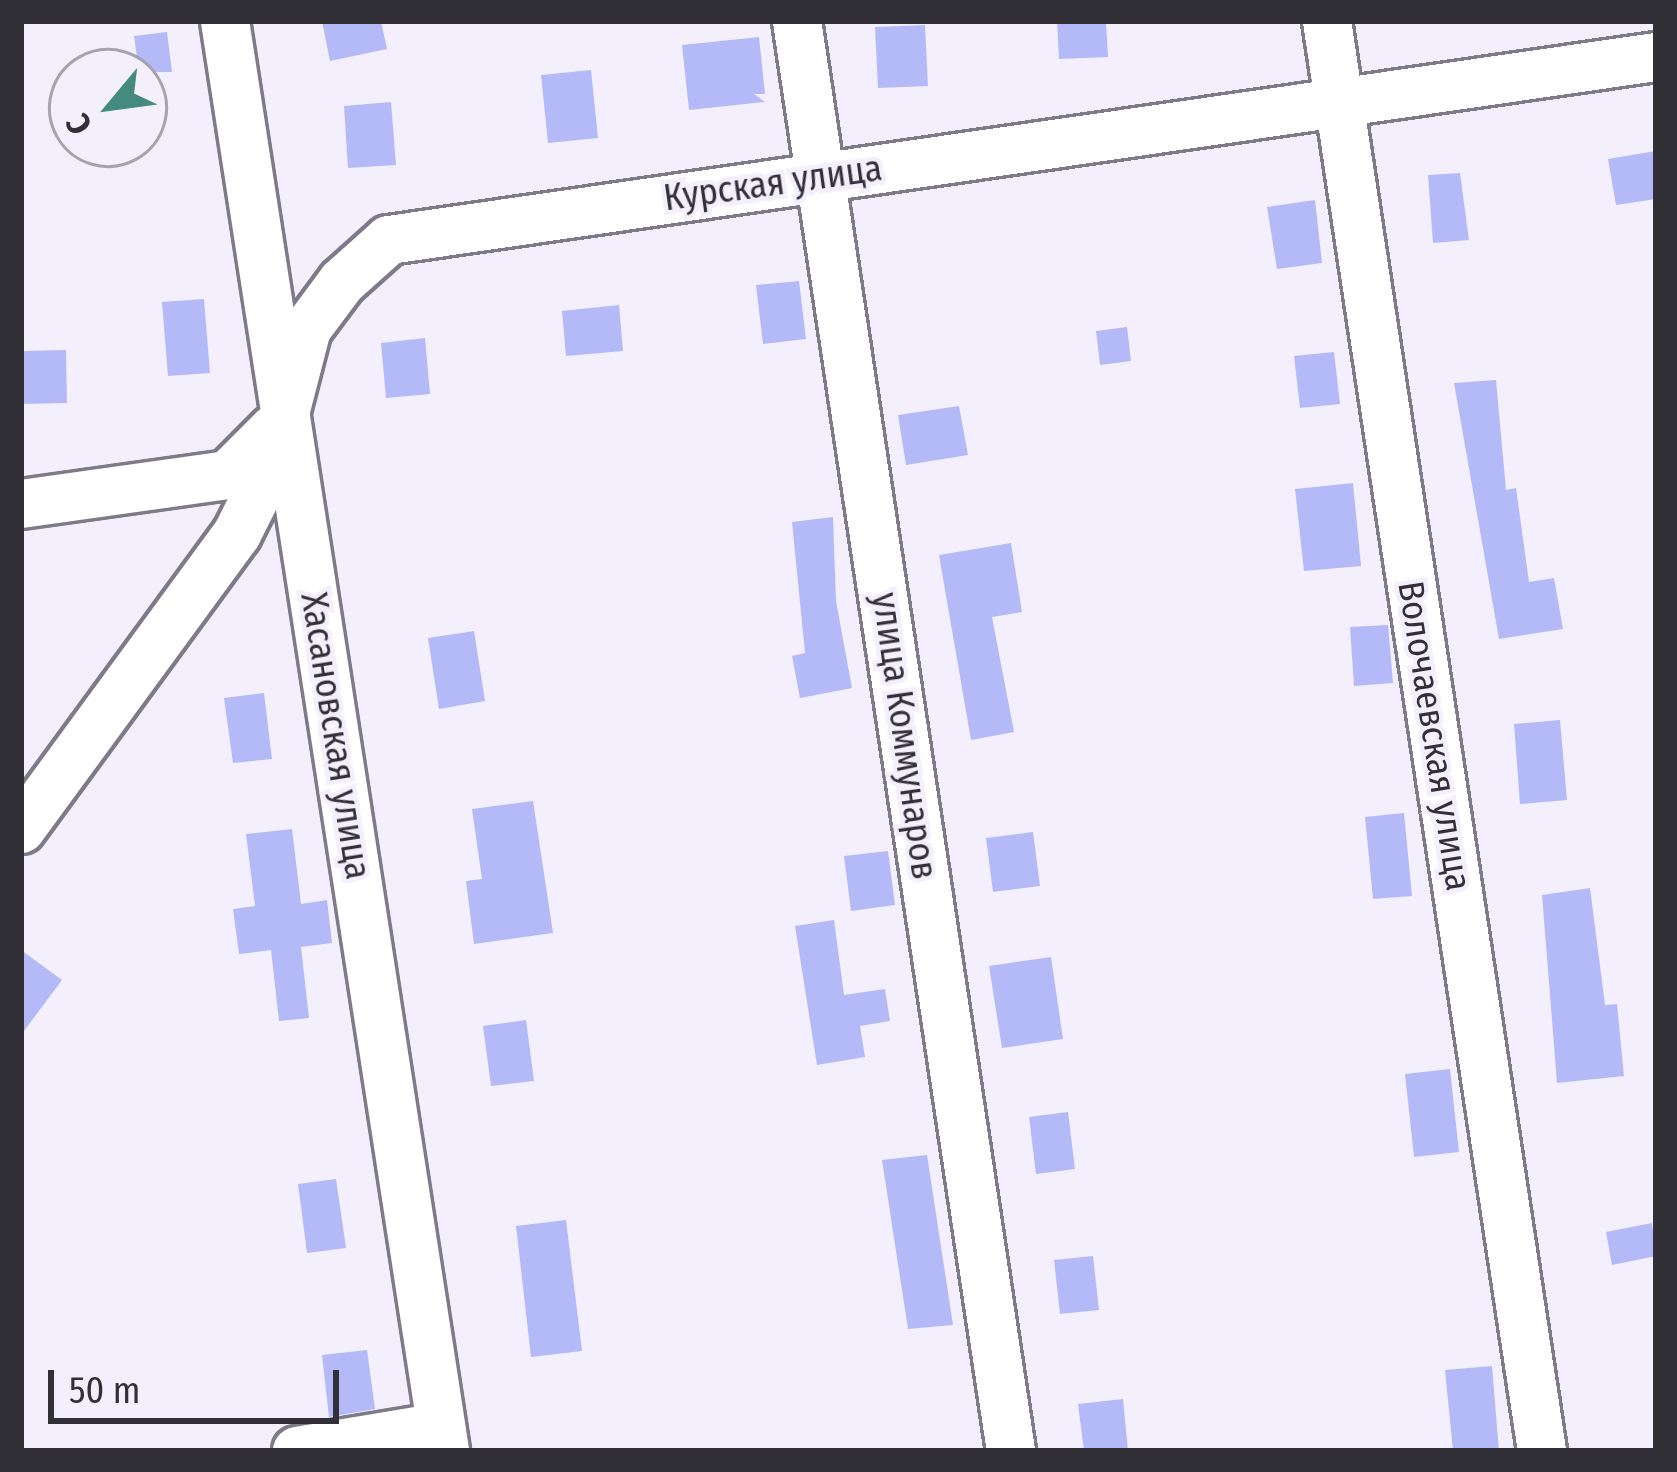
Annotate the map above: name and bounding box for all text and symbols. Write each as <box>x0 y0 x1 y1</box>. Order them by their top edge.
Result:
north arrow <box>48 48 168 168</box>
text: С <box>57 107 101 141</box>
street label: Курская улица <box>661 147 885 221</box>
street label: Волочаевская улица <box>1388 578 1480 894</box>
street label: Хасановская улица <box>291 590 379 882</box>
street label: улица Коммунаров <box>862 590 946 882</box>
scale bar <box>54 1346 345 1420</box>
text: 50 m <box>69 1369 140 1413</box>

